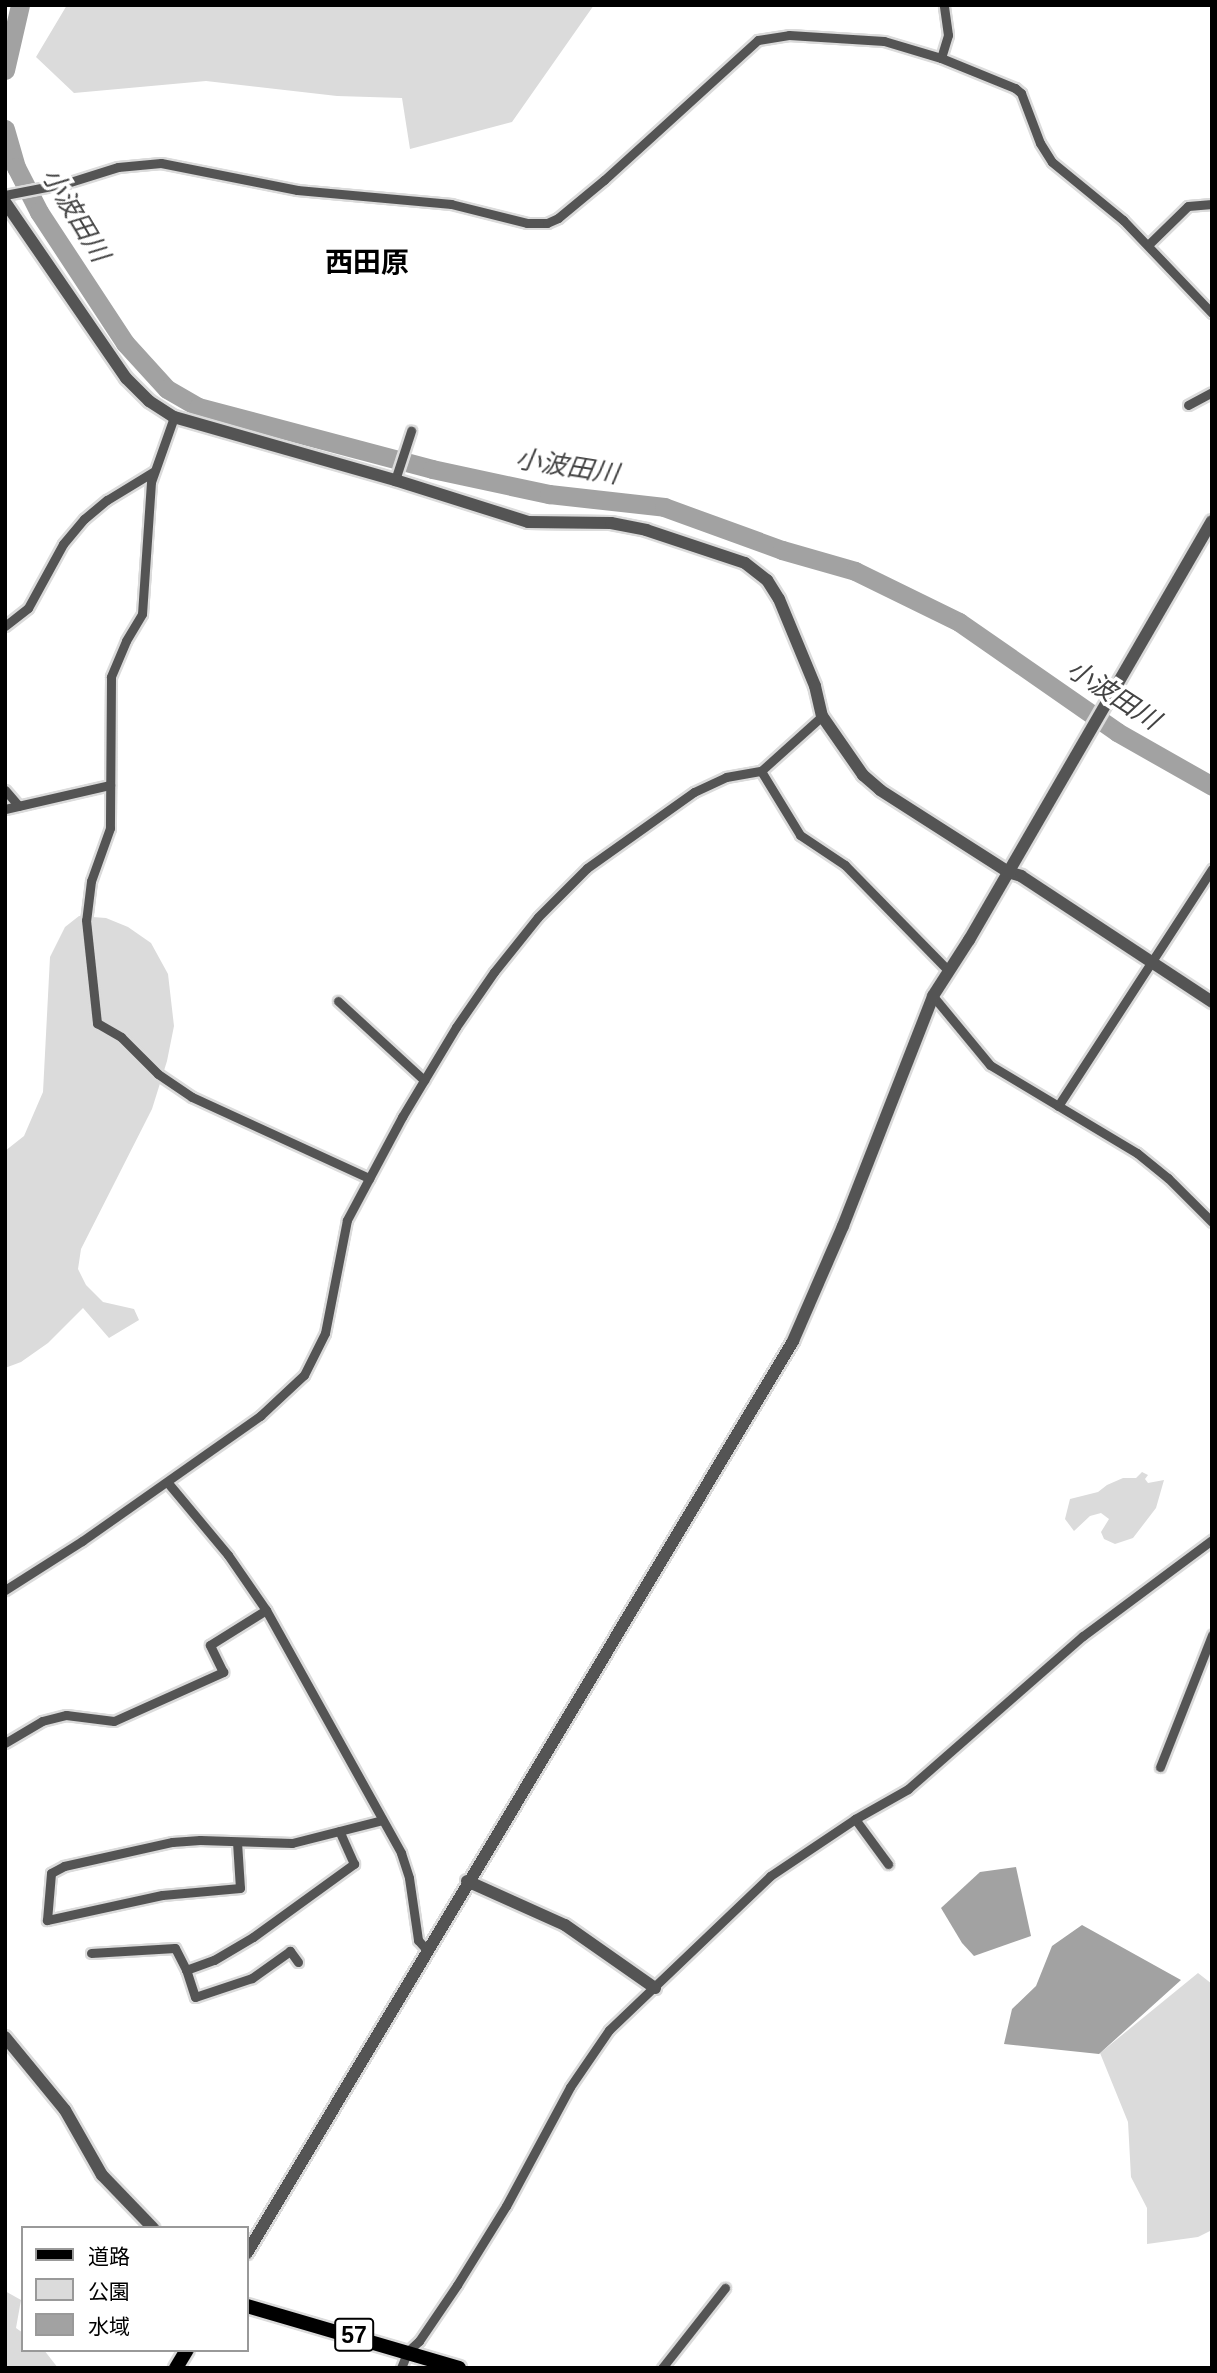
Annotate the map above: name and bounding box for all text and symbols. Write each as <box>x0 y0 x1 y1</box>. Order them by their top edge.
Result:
water label: 小波田川 <box>35 162 115 268</box>
district label: 西田原 <box>325 246 409 280</box>
water label: 小波田川 <box>513 443 621 491</box>
water label: 小波田川 <box>1061 654 1165 736</box>
legend <box>21 2226 248 2352</box>
text: 道路 <box>88 2245 130 2268</box>
text: 公園 <box>88 2280 130 2303</box>
text: 水域 <box>88 2315 130 2338</box>
road number: 57 <box>333 2316 375 2354</box>

